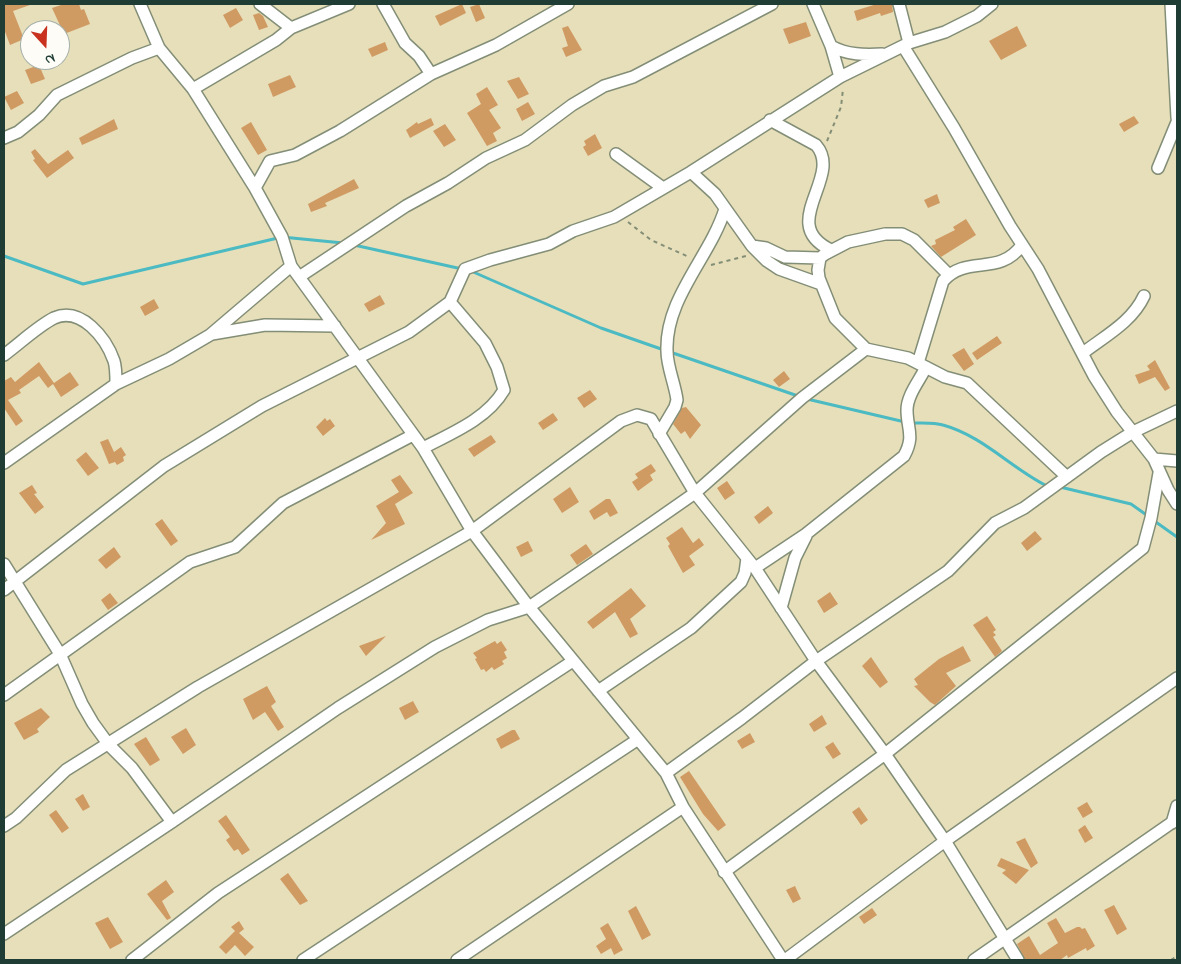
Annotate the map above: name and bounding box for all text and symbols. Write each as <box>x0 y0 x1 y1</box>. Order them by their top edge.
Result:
north arrow <box>20 20 70 70</box>
text: N <box>42 47 58 70</box>

